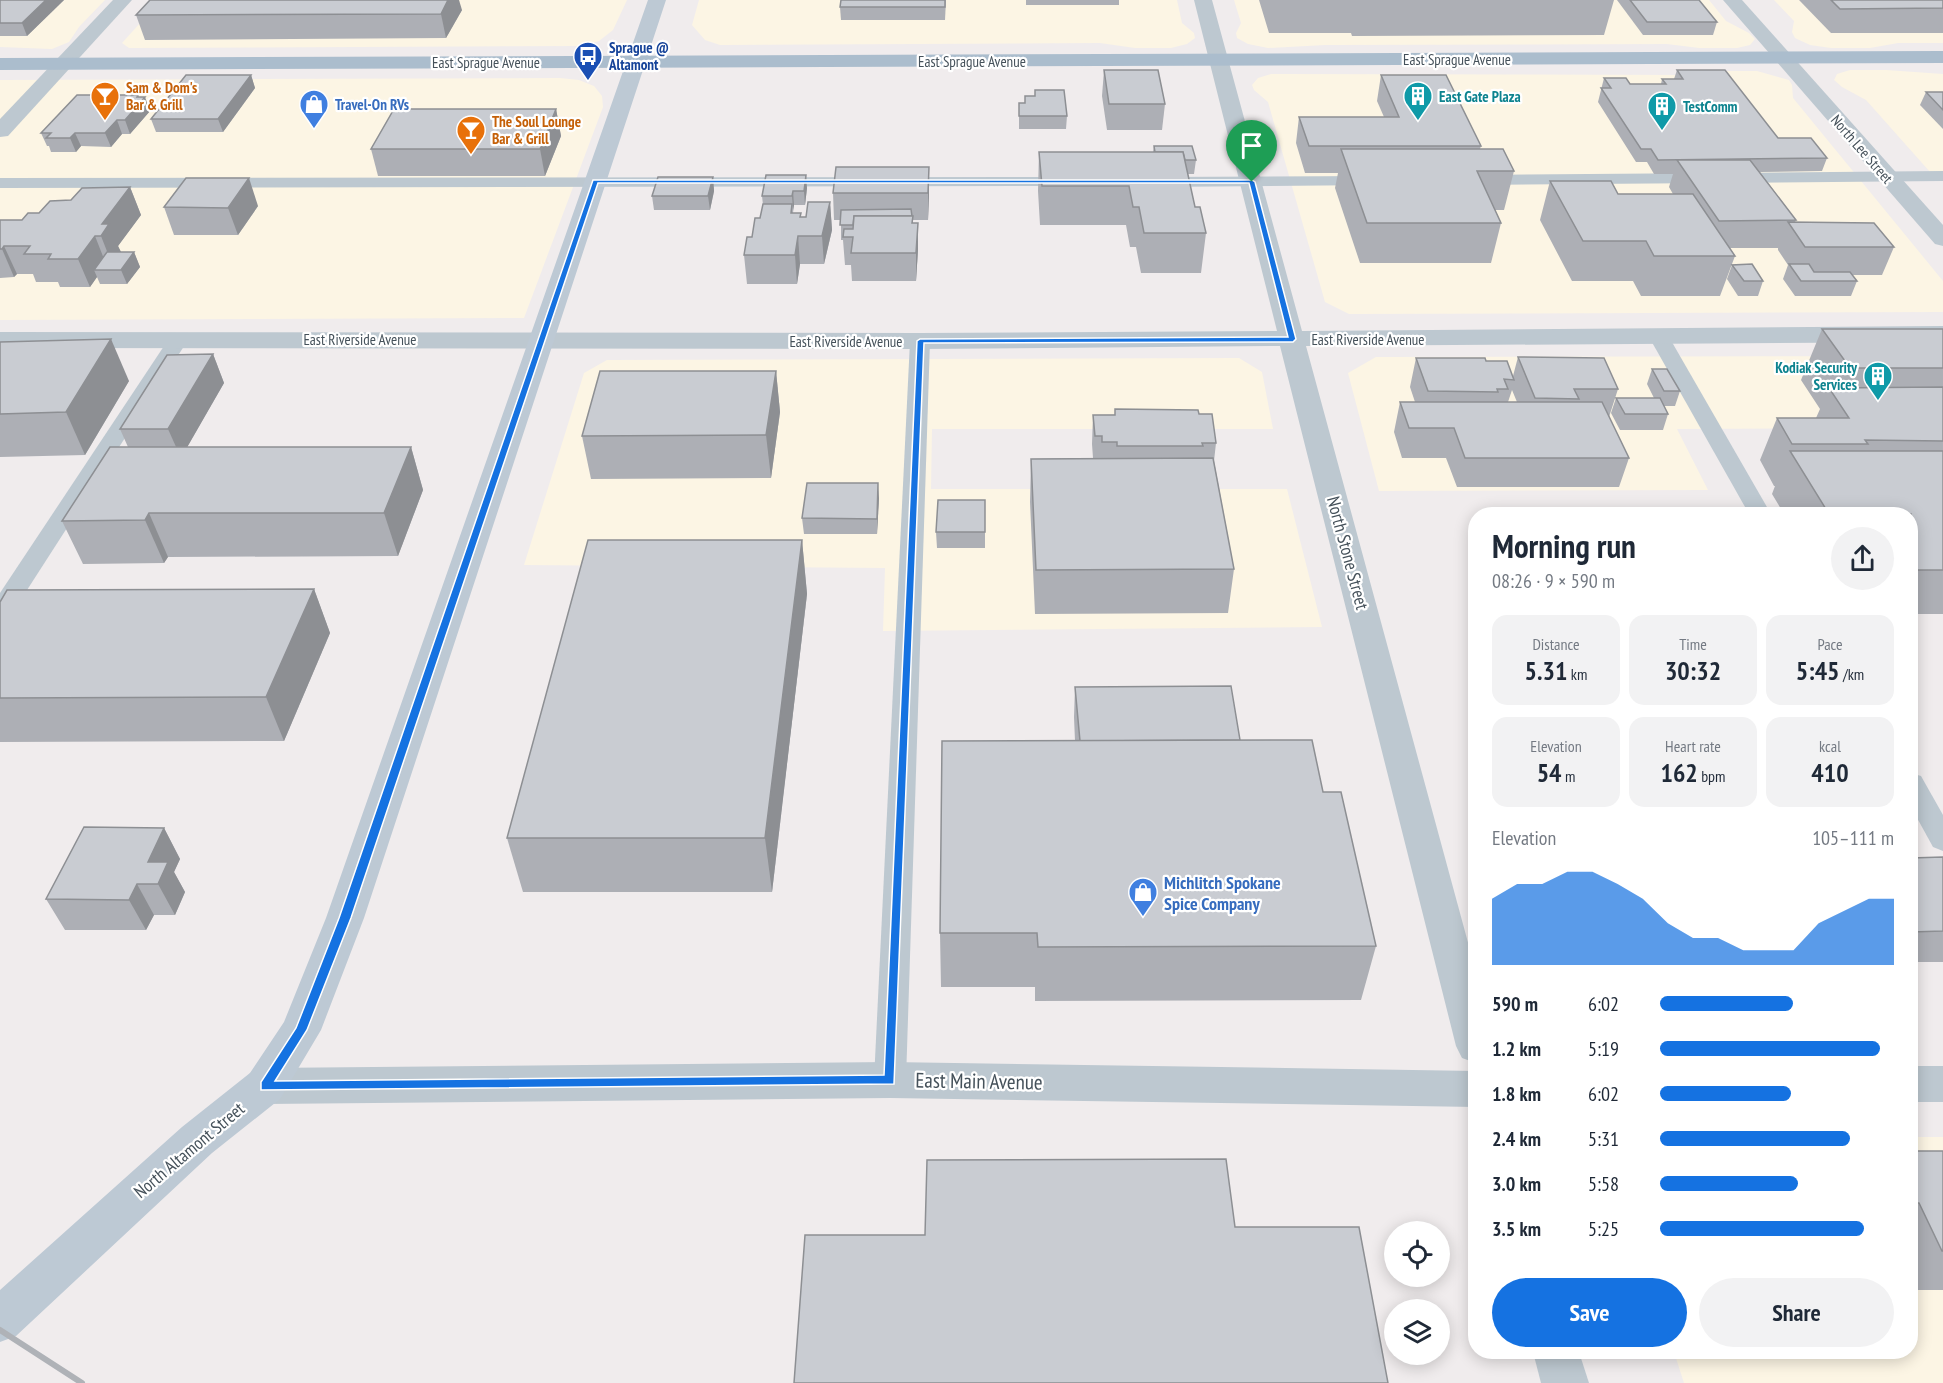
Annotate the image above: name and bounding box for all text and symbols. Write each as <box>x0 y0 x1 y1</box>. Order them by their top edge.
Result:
place label: Sprague @ Altamont <box>608 38 669 74</box>
bus stop icon: Sprague @ Altamont <box>572 40 604 82</box>
street label: East Sprague Avenue <box>1403 50 1511 69</box>
street label: East Sprague Avenue <box>918 52 1026 71</box>
street label: East Sprague Avenue <box>432 53 540 72</box>
place label: Sam & Dom's Bar & Grill <box>126 78 197 114</box>
bar icon: Sam & Dom's Bar & Grill <box>89 80 121 122</box>
building icon: East Gate Plaza <box>1402 80 1434 122</box>
place label: East Gate Plaza <box>1439 87 1521 106</box>
shop icon: Travel-On RVs <box>298 88 330 130</box>
building icon: TestComm <box>1646 90 1678 132</box>
place label: Travel-On RVs <box>335 95 409 114</box>
place label: TestComm <box>1683 97 1738 116</box>
street label: North Lee Street <box>1827 111 1897 187</box>
place label: The Soul Lounge Bar & Grill <box>492 112 581 148</box>
bar icon: The Soul Lounge Bar & Grill <box>455 114 487 156</box>
pin <box>1226 120 1277 182</box>
icon: arrive <box>1235 129 1268 162</box>
street label: East Riverside Avenue <box>303 330 417 349</box>
street label: East Riverside Avenue <box>1311 330 1425 349</box>
street label: East Riverside Avenue <box>789 332 903 351</box>
place label: Kodiak Security Services <box>1775 358 1858 394</box>
building icon: Kodiak Security Services <box>1862 360 1894 402</box>
street label: North Stone Street <box>1322 494 1374 612</box>
text: Morning run <box>1492 524 1636 567</box>
button: share <box>1831 527 1894 590</box>
text: 08:26 · 9 × 590 m <box>1492 568 1615 594</box>
text: Distance <box>1532 634 1580 654</box>
text: Time <box>1679 634 1707 654</box>
text: Pace <box>1817 634 1843 654</box>
text: 5.31 <box>1525 654 1567 687</box>
text: 30:32 <box>1665 654 1721 687</box>
text: 5:45 <box>1796 654 1840 687</box>
text: km <box>1567 664 1587 684</box>
text: /km <box>1840 664 1864 684</box>
text: Elevation <box>1530 736 1582 756</box>
text: Heart rate <box>1665 736 1721 756</box>
text: kcal <box>1819 736 1841 756</box>
text: 54 <box>1537 756 1562 789</box>
text: 162 <box>1660 756 1698 789</box>
text: 410 <box>1811 756 1849 789</box>
text: m <box>1562 766 1575 786</box>
text: bpm <box>1698 766 1726 786</box>
text: Elevation <box>1492 825 1556 851</box>
text: 105–111 m <box>1812 825 1894 851</box>
place label: Michlitch Spokane Spice Company <box>1164 871 1281 915</box>
shop icon: Michlitch Spokane Spice Company <box>1127 876 1159 918</box>
text: 590 m <box>1492 991 1538 1017</box>
text: 6:02 <box>1588 991 1619 1017</box>
text: 1.2 km <box>1492 1036 1541 1062</box>
text: 5:19 <box>1588 1036 1619 1062</box>
street label: East Main Avenue <box>915 1066 1043 1096</box>
text: 1.8 km <box>1492 1081 1541 1107</box>
text: 6:02 <box>1588 1081 1619 1107</box>
street label: North Altamont Street <box>129 1097 249 1203</box>
text: 2.4 km <box>1492 1126 1541 1152</box>
text: 5:31 <box>1588 1126 1619 1152</box>
text: 3.0 km <box>1492 1171 1541 1197</box>
text: 5:58 <box>1588 1171 1619 1197</box>
text: 3.5 km <box>1492 1216 1541 1242</box>
text: 5:25 <box>1588 1216 1619 1242</box>
map controls <box>1384 1221 1450 1365</box>
button: locate <box>1384 1221 1450 1287</box>
button: Save <box>1492 1278 1687 1347</box>
button: Share <box>1699 1278 1894 1347</box>
button: layers <box>1384 1299 1450 1365</box>

